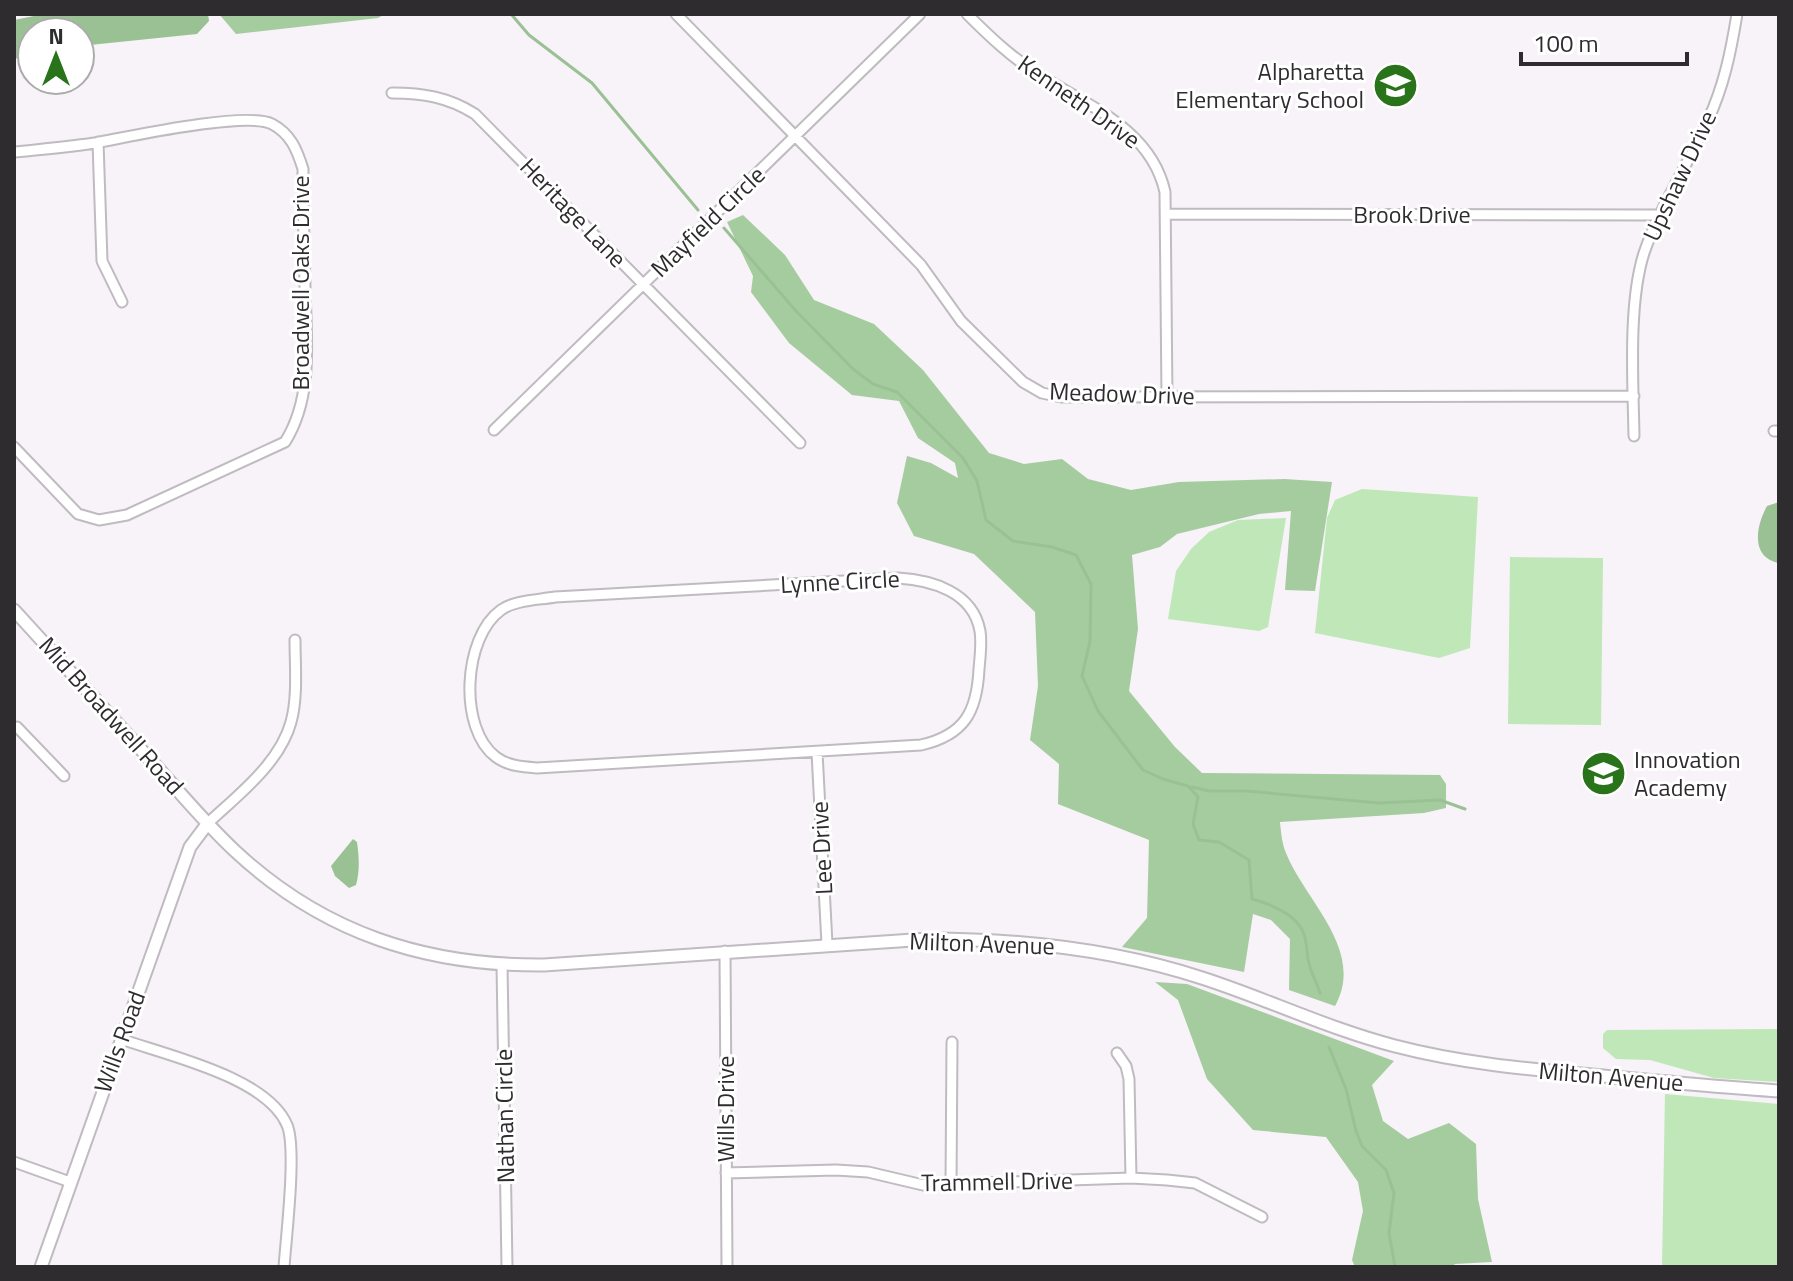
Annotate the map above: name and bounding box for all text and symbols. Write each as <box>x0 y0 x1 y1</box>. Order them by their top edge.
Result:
north arrow <box>16 16 96 96</box>
scale bar <box>1521 16 1687 66</box>
text: N <box>48 19 64 53</box>
text: 100 m <box>1533 25 1599 61</box>
street label: Kenneth Drive <box>1011 46 1148 157</box>
place label: Alpharetta Elementary School <box>1175 53 1364 117</box>
school or university icon: Alpharetta Elementary School <box>1371 62 1419 110</box>
street label: Upshaw Drive <box>1633 104 1725 247</box>
street label: Heritage Lane <box>512 149 635 275</box>
street label: Mayfield Circle <box>642 157 773 285</box>
street label: Broadwell Oaks Drive <box>282 175 318 391</box>
street label: Brook Drive <box>1353 196 1471 232</box>
street label: Meadow Drive <box>1049 372 1195 414</box>
street label: Lynne Circle <box>779 560 901 602</box>
street label: Mid Broadwell Road <box>31 628 193 803</box>
place label: Innovation Academy <box>1634 741 1741 805</box>
school or university icon: Innovation Academy <box>1579 750 1627 798</box>
street label: Lee Drive <box>801 800 841 896</box>
street label: Milton Avenue <box>909 922 1055 964</box>
street label: Wills Road <box>84 986 154 1098</box>
street label: Nathan Circle <box>485 1049 523 1183</box>
street label: Milton Avenue <box>1537 1052 1685 1100</box>
street label: Wills Drive <box>707 1056 743 1162</box>
street label: Trammell Drive <box>921 1162 1073 1200</box>

